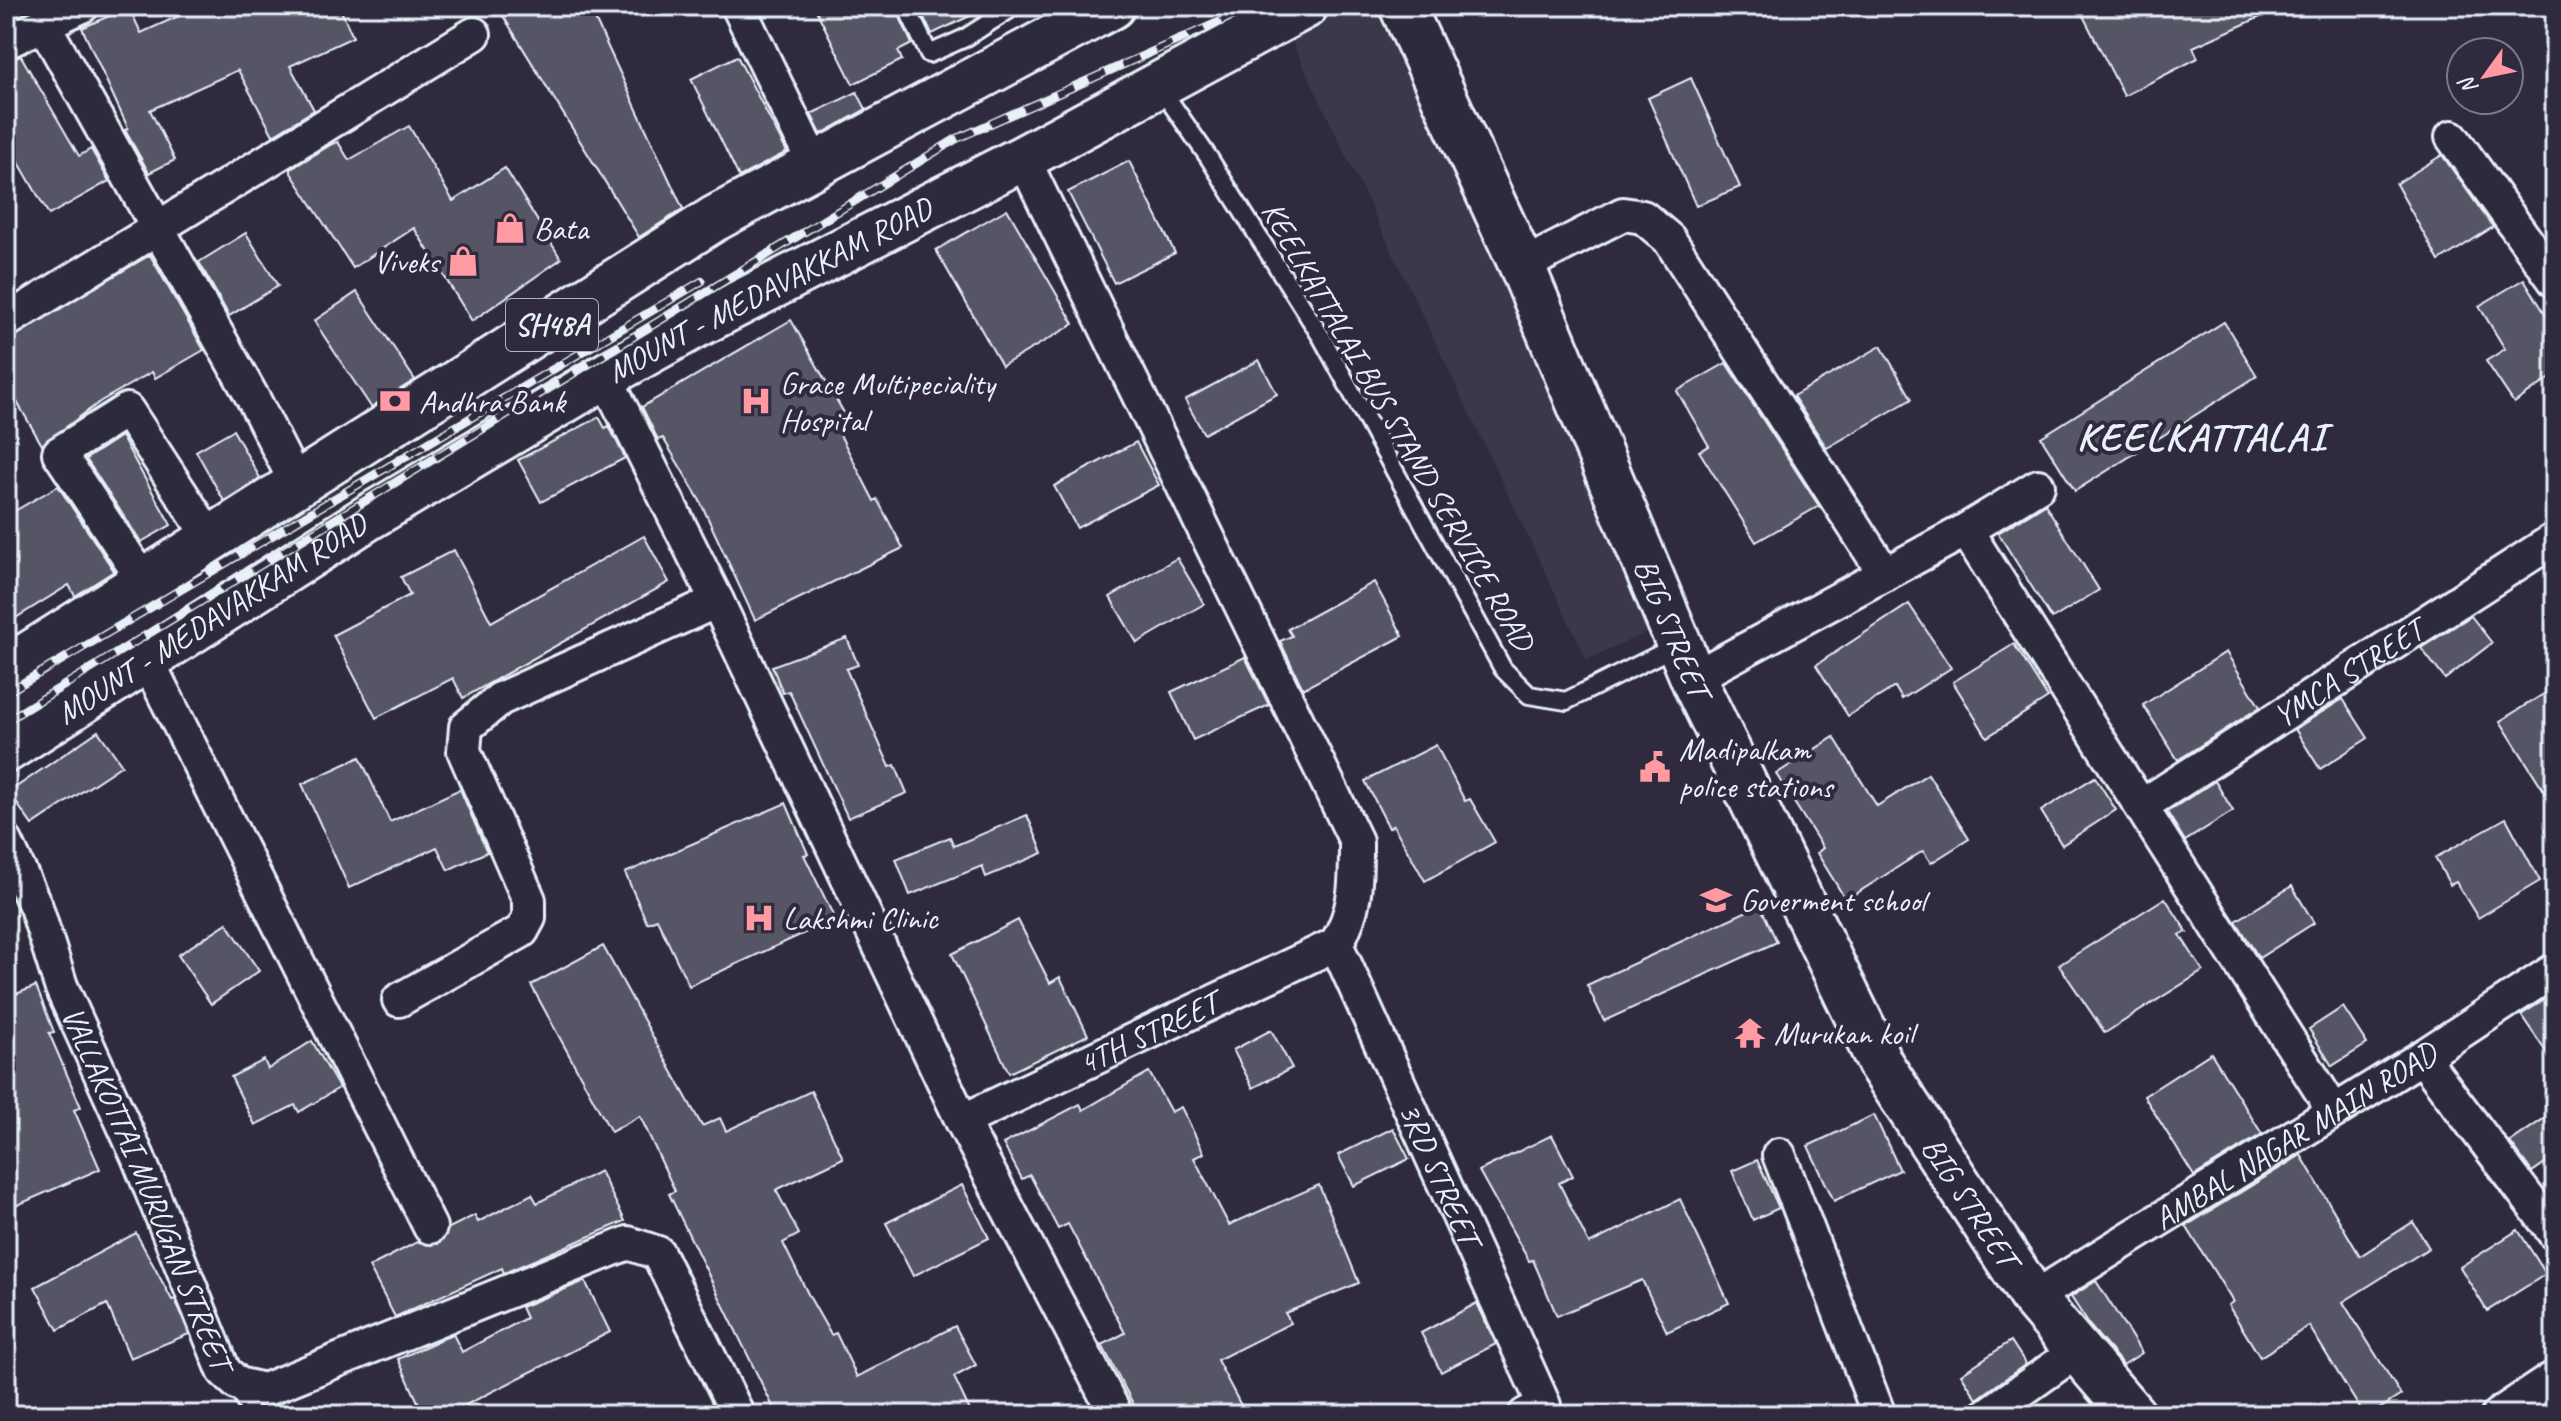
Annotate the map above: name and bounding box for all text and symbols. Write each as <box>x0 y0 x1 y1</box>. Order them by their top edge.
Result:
north arrow <box>2445 36 2525 116</box>
text: N <box>2452 70 2485 100</box>
street label: MOUNT - MEDAVAKKAM ROAD <box>599 186 941 391</box>
street label: KEELKATTALAI BUS STAND SERVICE ROAD <box>1252 194 1545 660</box>
place label: Bata <box>534 208 590 249</box>
shop icon: Bata <box>493 211 527 245</box>
place label: Viveks <box>373 241 442 282</box>
shop icon: Viveks <box>446 244 480 278</box>
road number: SH48A <box>506 299 598 351</box>
place label: Grace Multipeciality Hospital <box>780 363 998 441</box>
place label: Andhra Bank <box>419 381 567 422</box>
bank icon: Andhra Bank <box>378 384 412 418</box>
hospital icon: Grace Multipeciality Hospital <box>739 384 773 418</box>
district label: KEELKATTALAI <box>2077 412 2334 462</box>
street label: MOUNT - MEDAVAKKAM ROAD <box>48 502 377 733</box>
street label: BIG STREET <box>1625 552 1723 712</box>
street label: YMCA STREET <box>2265 606 2436 736</box>
place label: Madipalkam police stations <box>1679 729 1835 807</box>
public building icon: Madipalkam police stations <box>1638 750 1672 784</box>
place label: Goverment school <box>1740 880 1931 921</box>
school or university icon: Goverment school <box>1699 883 1733 917</box>
place label: Lakshmi Clinic <box>783 898 939 939</box>
hospital icon: Lakshmi Clinic <box>742 901 776 935</box>
street label: 4TH STREET <box>1072 979 1232 1083</box>
street label: VALLAKOTTAI MURUGAN STREET <box>52 1000 244 1382</box>
place label: Murukan koil <box>1774 1013 1919 1054</box>
temple icon: Murukan koil <box>1733 1016 1767 1050</box>
street label: AMBAL NAGAR MAIN ROAD <box>2146 1031 2446 1239</box>
street label: 3RD STREET <box>1390 1096 1493 1259</box>
street label: BIG STREET <box>1913 1129 2032 1282</box>

